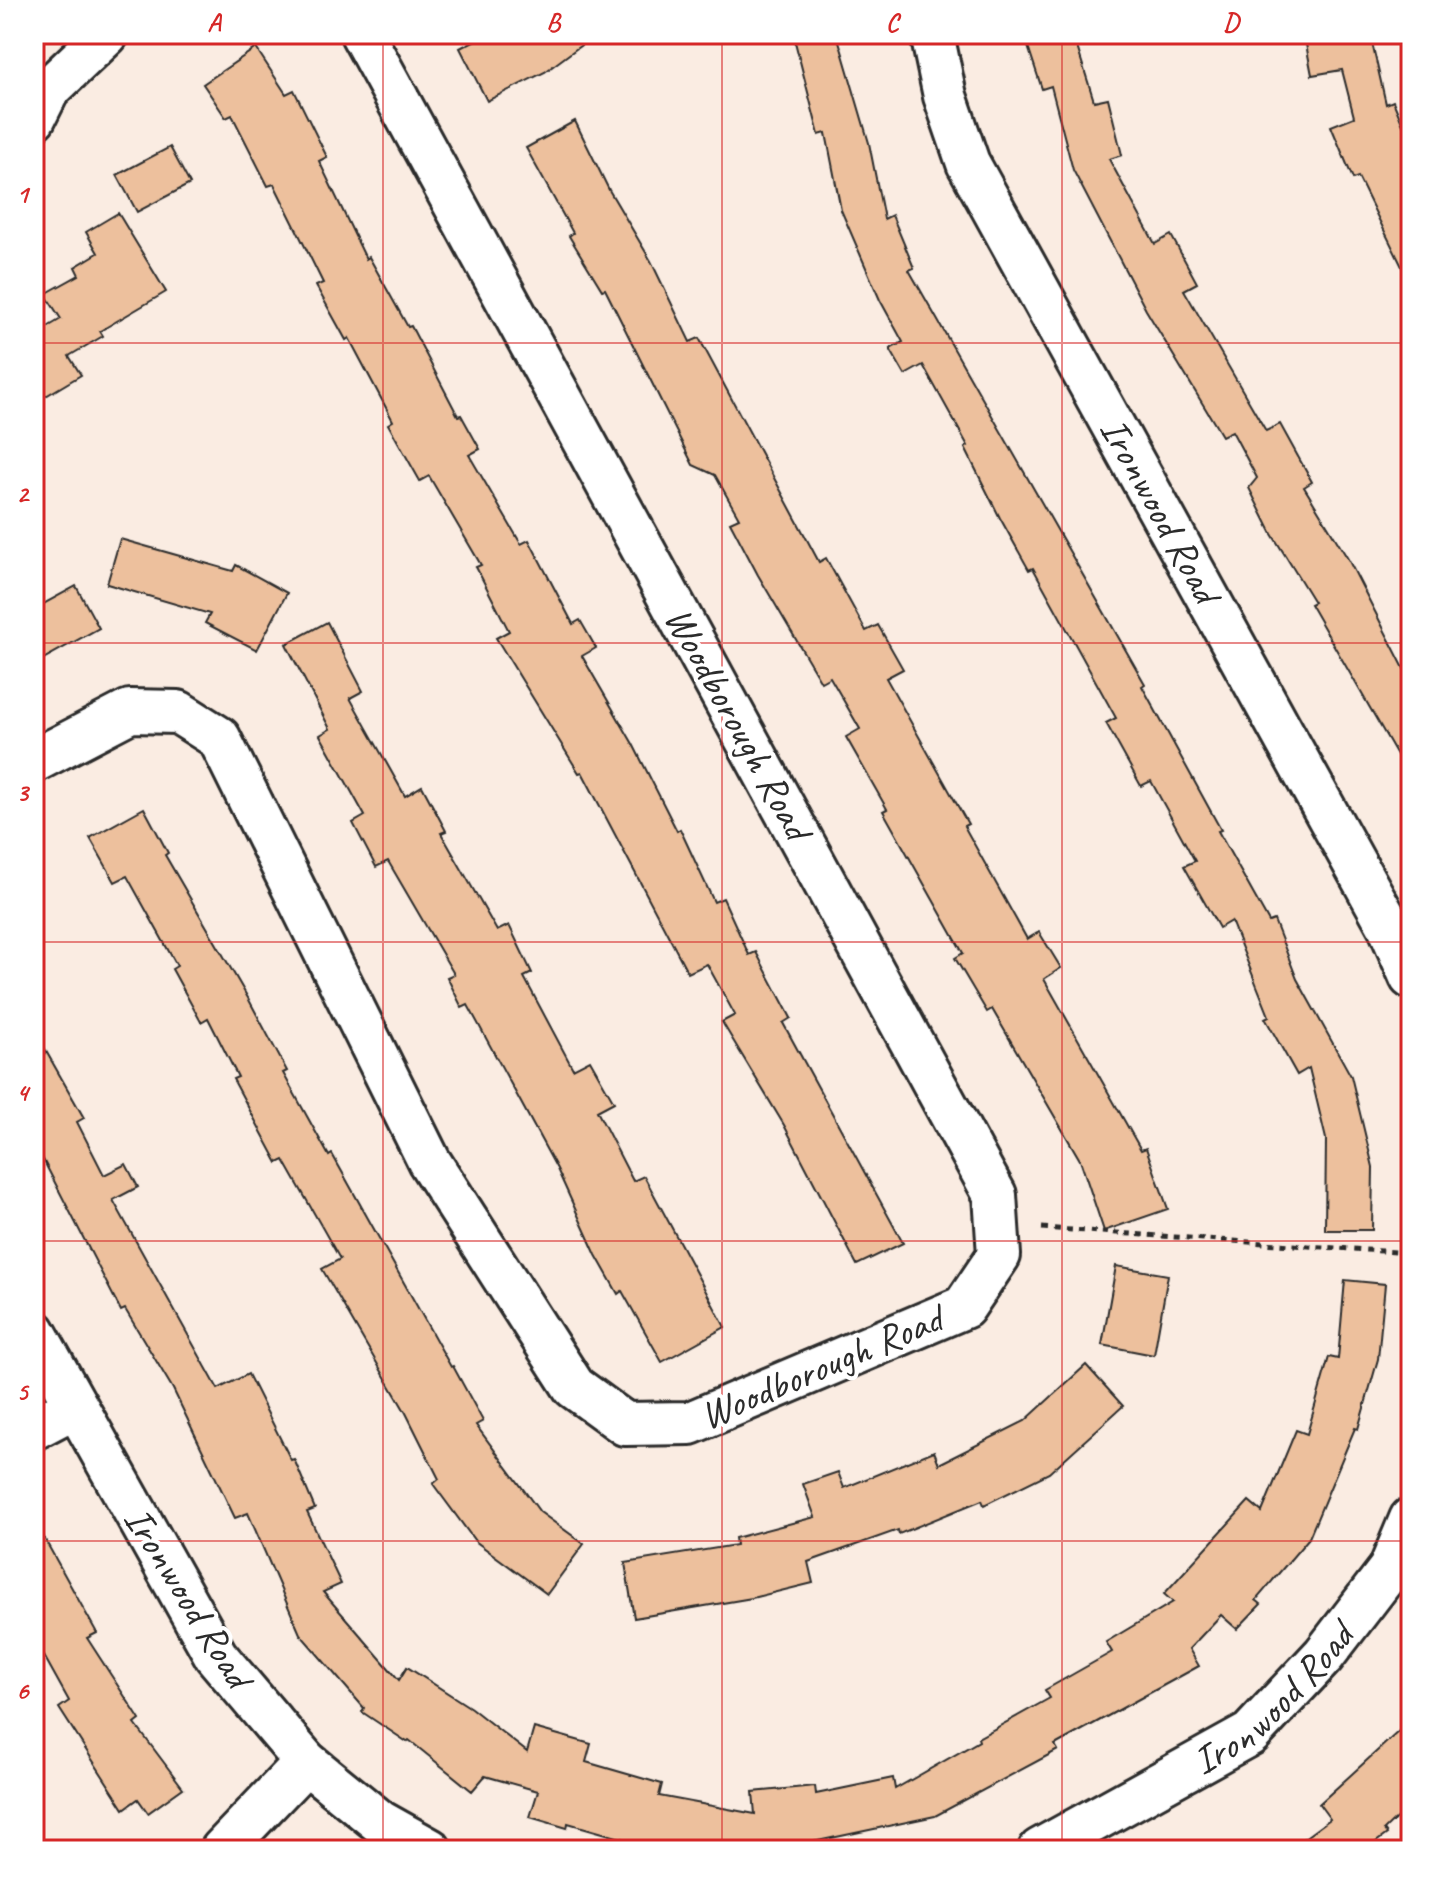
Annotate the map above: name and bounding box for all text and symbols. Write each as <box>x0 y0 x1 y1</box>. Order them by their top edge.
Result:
text: A <box>207 6 222 39</box>
text: B <box>546 6 562 39</box>
text: C <box>886 6 902 39</box>
text: D <box>1223 6 1241 39</box>
text: 1 <box>16 178 31 211</box>
street label: Ironwood Road <box>1089 409 1234 617</box>
text: 2 <box>16 477 30 510</box>
street label: Woodborough Road <box>654 598 825 853</box>
text: 3 <box>16 776 30 809</box>
text: 4 <box>16 1076 31 1109</box>
street label: Woodborough Road <box>692 1292 954 1440</box>
text: 5 <box>16 1375 30 1408</box>
street label: Ironwood Road <box>113 1498 266 1702</box>
street label: Ironwood Road <box>1184 1608 1368 1786</box>
text: 6 <box>16 1674 30 1707</box>

